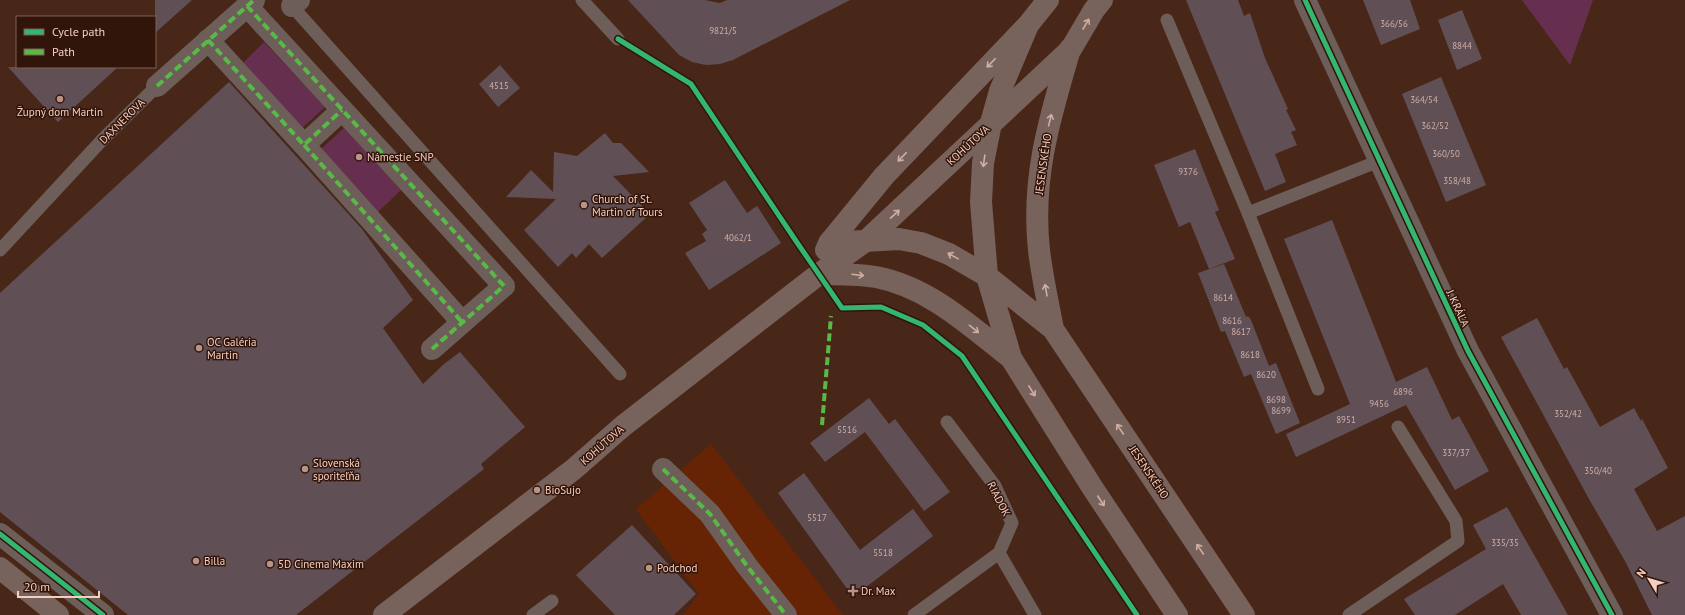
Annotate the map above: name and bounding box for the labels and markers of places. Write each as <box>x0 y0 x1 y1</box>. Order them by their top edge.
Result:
marker: Župný dom Martin <box>55 94 65 104</box>
place label: Župný dom Martin <box>17 105 103 119</box>
place label: Námestie SNP <box>367 150 434 164</box>
marker: Námestie SNP <box>354 152 364 162</box>
place label: Church of St. Martin of Tours <box>592 192 663 219</box>
marker: Church of St. Martin of Tours <box>579 200 589 210</box>
place label: OC Galéria Martin <box>207 335 256 362</box>
marker: OC Galéria Martin <box>194 343 204 353</box>
place label: Slovenská sporiteľňa <box>313 456 360 483</box>
marker: Slovenská sporiteľňa <box>300 464 310 474</box>
place label: BioSujo <box>545 483 581 497</box>
marker: BioSujo <box>532 485 542 495</box>
place label: Billa <box>204 554 225 568</box>
marker: Billa <box>191 556 201 566</box>
place label: 5D Cinema Maxim <box>278 557 364 571</box>
marker: 5D Cinema Maxim <box>265 559 275 569</box>
place label: Podchod <box>657 561 697 575</box>
marker: Podchod <box>644 563 654 573</box>
place label: Dr. Max <box>861 584 896 598</box>
marker: Dr. Max <box>848 586 858 596</box>

